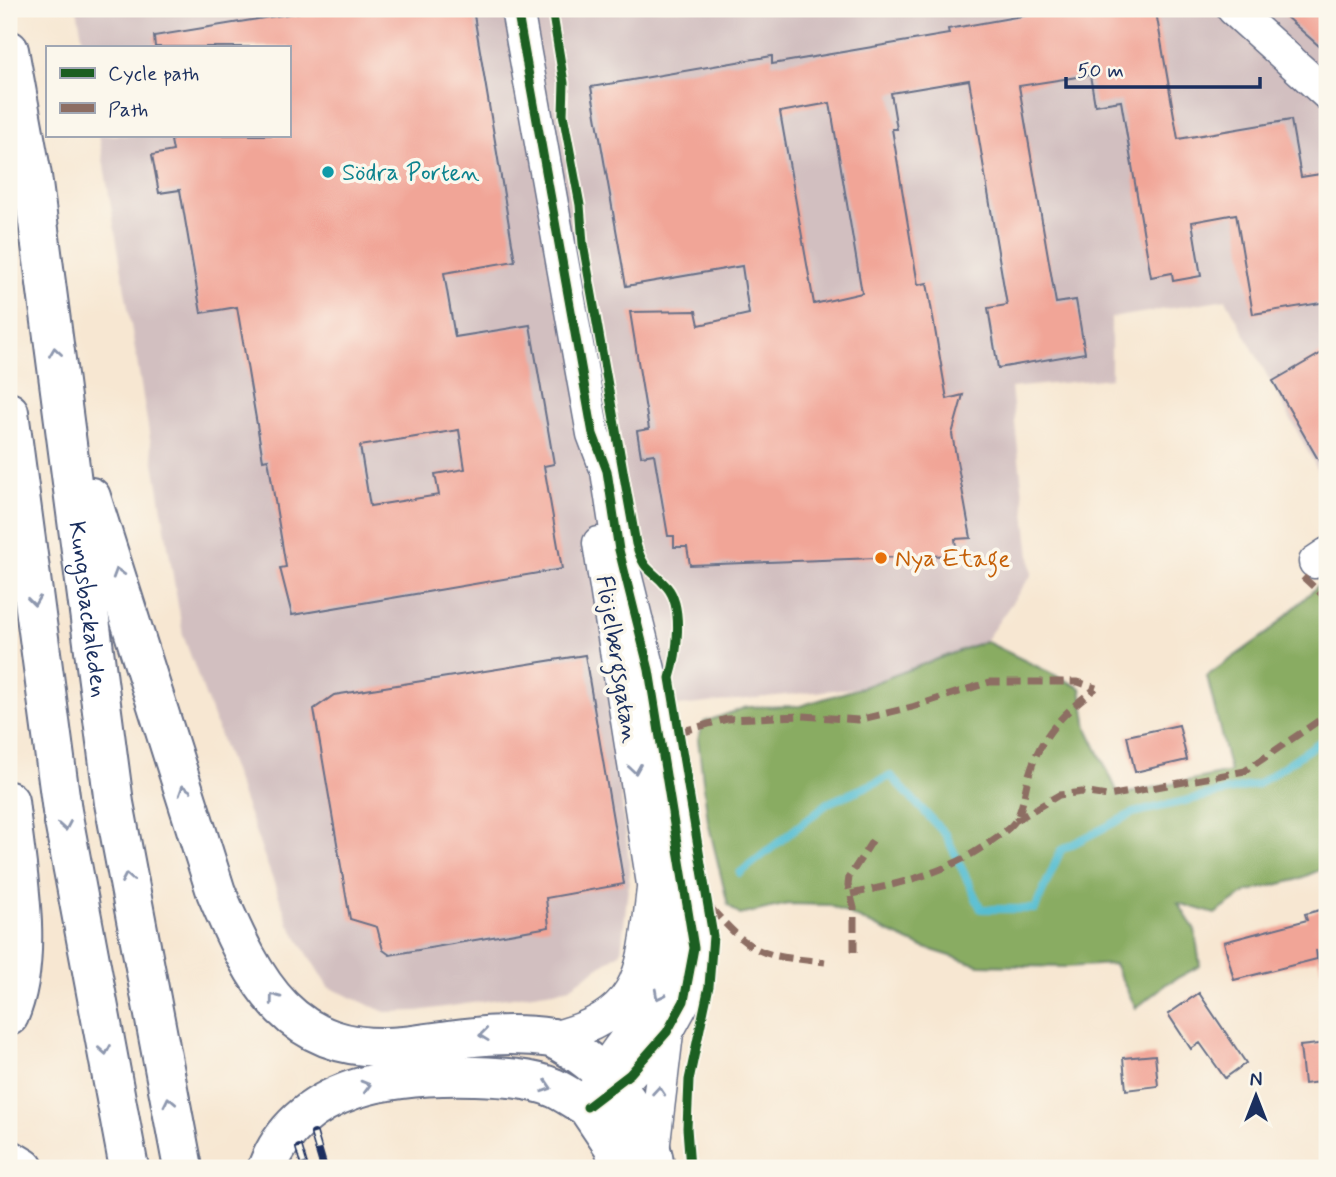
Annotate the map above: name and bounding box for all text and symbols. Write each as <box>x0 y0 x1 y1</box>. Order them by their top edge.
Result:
legend <box>46 46 290 136</box>
scale bar <box>1066 46 1261 90</box>
text: 50 m <box>1077 57 1124 85</box>
text: Cycle path <box>108 60 199 88</box>
text: Path <box>108 96 148 124</box>
place label: Södra Porten <box>342 158 480 189</box>
marker: Södra Porten <box>320 164 336 180</box>
one-way arrow <box>48 346 63 358</box>
street label: Kungsbackaleden <box>60 519 114 699</box>
place label: Nya Etage <box>895 544 1010 578</box>
marker: Nya Etage <box>873 550 889 566</box>
one-way arrow <box>111 567 126 579</box>
street label: Flöjelbergsgatan <box>585 573 645 746</box>
one-way arrow <box>26 595 41 607</box>
one-way arrow <box>627 763 642 775</box>
one-way arrow <box>178 785 192 797</box>
one-way arrow <box>57 820 72 832</box>
one-way arrow <box>120 872 135 884</box>
one-way arrow <box>654 987 667 1000</box>
one-way arrow <box>269 993 282 1005</box>
one-way arrow <box>478 1027 490 1042</box>
one-way arrow <box>96 1044 111 1056</box>
north arrow <box>1220 1062 1290 1132</box>
text: N <box>1250 1068 1262 1093</box>
one-way arrow <box>541 1079 553 1093</box>
one-way arrow <box>360 1080 372 1094</box>
one-way arrow <box>651 1085 666 1096</box>
one-way arrow <box>162 1096 177 1108</box>

